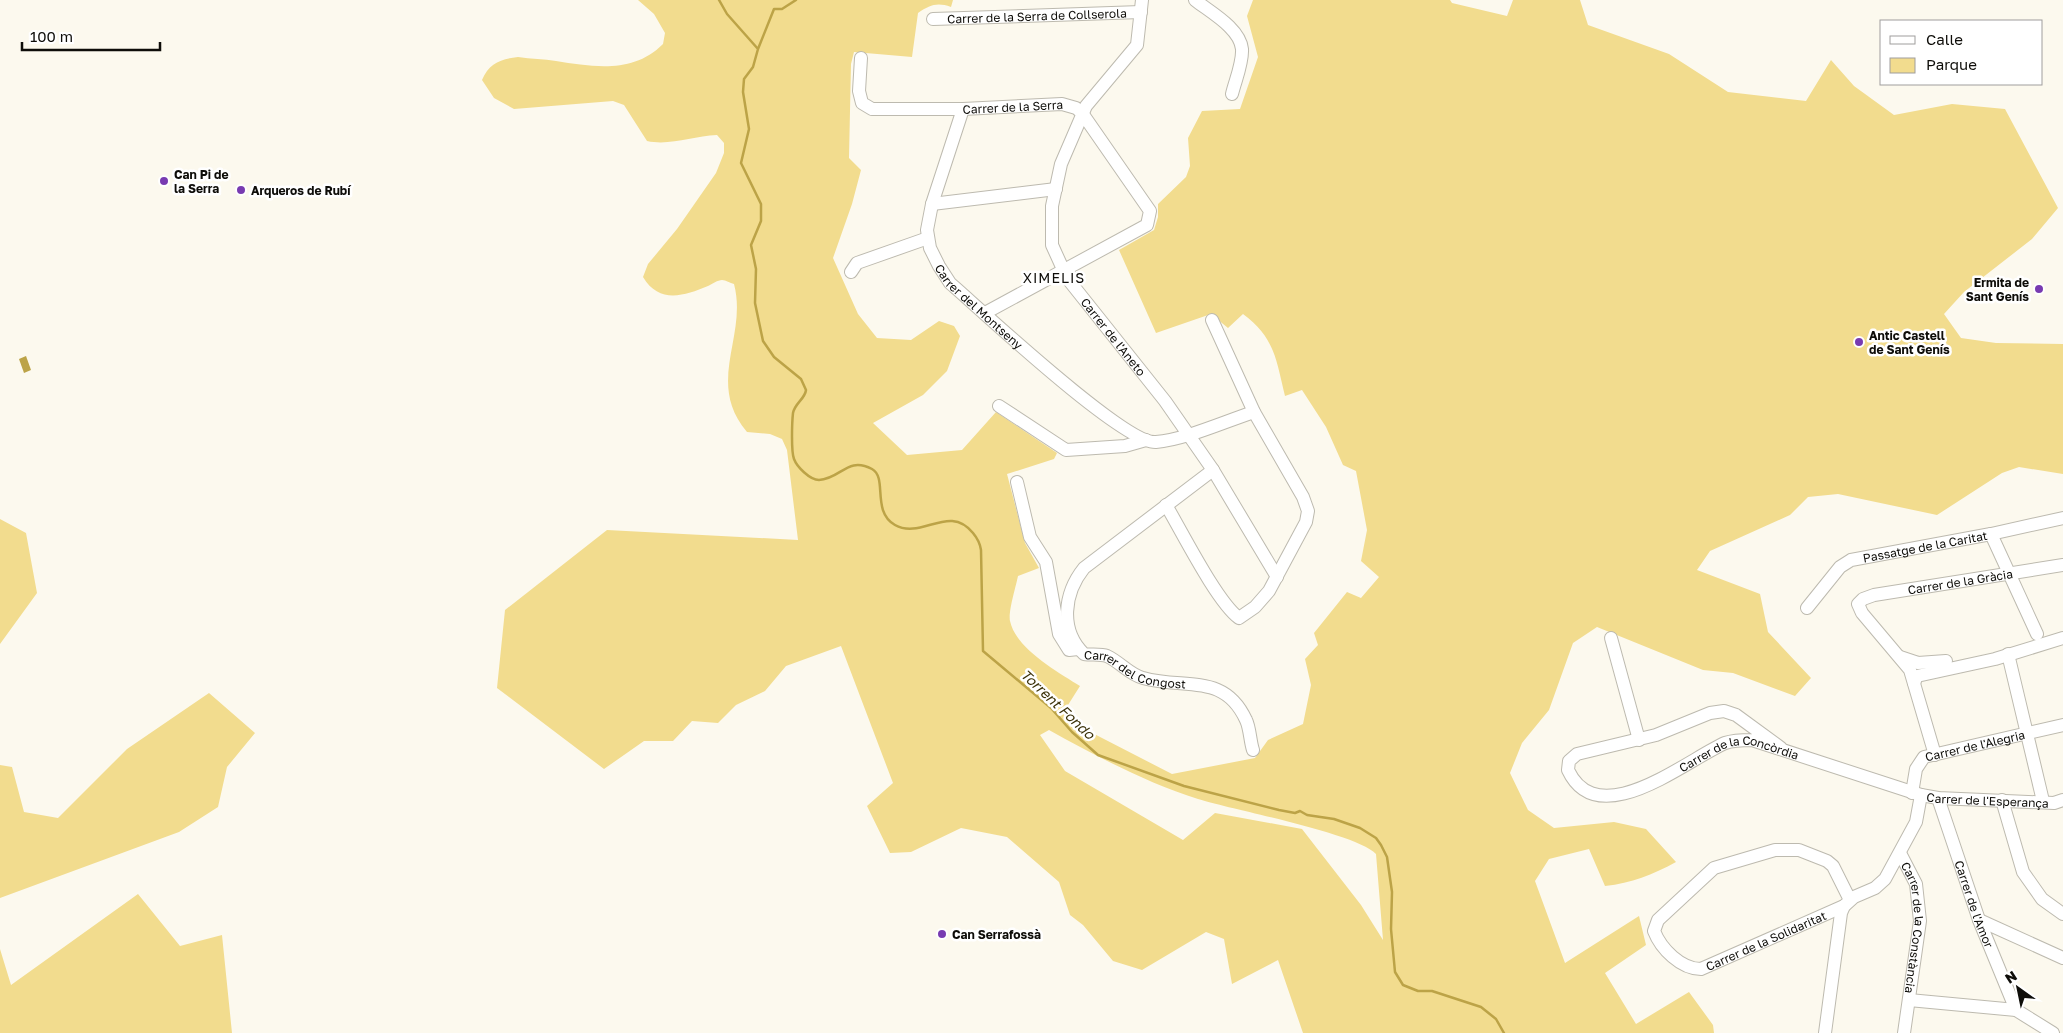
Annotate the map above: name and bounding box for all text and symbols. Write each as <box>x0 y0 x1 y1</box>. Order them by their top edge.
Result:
street label: Carrer de la Serra de Collserola <box>947 5 1127 26</box>
scale bar <box>22 20 160 52</box>
legend <box>1880 20 2043 85</box>
text: 100 m <box>30 27 73 45</box>
text: Calle <box>1926 30 1963 48</box>
text: Parque <box>1926 55 1977 73</box>
street label: Carrer de la Serra <box>962 96 1063 117</box>
place label: Can Pi de la Serra <box>174 167 229 196</box>
marker: Can Pi de la Serra <box>158 175 170 187</box>
place label: Arqueros de Rubí <box>251 183 352 198</box>
marker: Arqueros de Rubí <box>235 184 247 196</box>
street label: Carrer del Montseny <box>932 261 1026 352</box>
district label: XIMELIS <box>1023 269 1085 286</box>
place label: Ermita de Sant Genís <box>1966 275 2029 304</box>
marker: Ermita de Sant Genís <box>2033 283 2045 295</box>
street label: Carrer de l'Aneto <box>1078 294 1149 379</box>
place label: Antic Castell de Sant Genís <box>1869 328 1950 357</box>
marker: Antic Castell de Sant Genís <box>1853 336 1865 348</box>
street label: Passatge de la Caritat <box>1862 527 1989 565</box>
street label: Carrer de la Gràcia <box>1907 566 2014 597</box>
street label: Carrer del Congost <box>1084 647 1187 691</box>
water label: Torrent Fondo <box>1018 666 1100 744</box>
street label: Carrer de l'Alegria <box>1924 727 2026 764</box>
street label: Carrer de la Concòrdia <box>1676 732 1801 775</box>
street label: Carrer de l'Esperança <box>1925 789 2049 810</box>
street label: Carrer de l'Amor <box>1952 858 1997 950</box>
street label: Carrer de la Constància <box>1898 859 1928 995</box>
street label: Carrer de la Solidaritat <box>1703 907 1829 974</box>
place label: Can Serrafossà <box>952 927 1041 942</box>
marker: Can Serrafossà <box>936 928 948 940</box>
north arrow <box>1993 963 2043 1013</box>
text: N <box>2002 967 2020 987</box>

